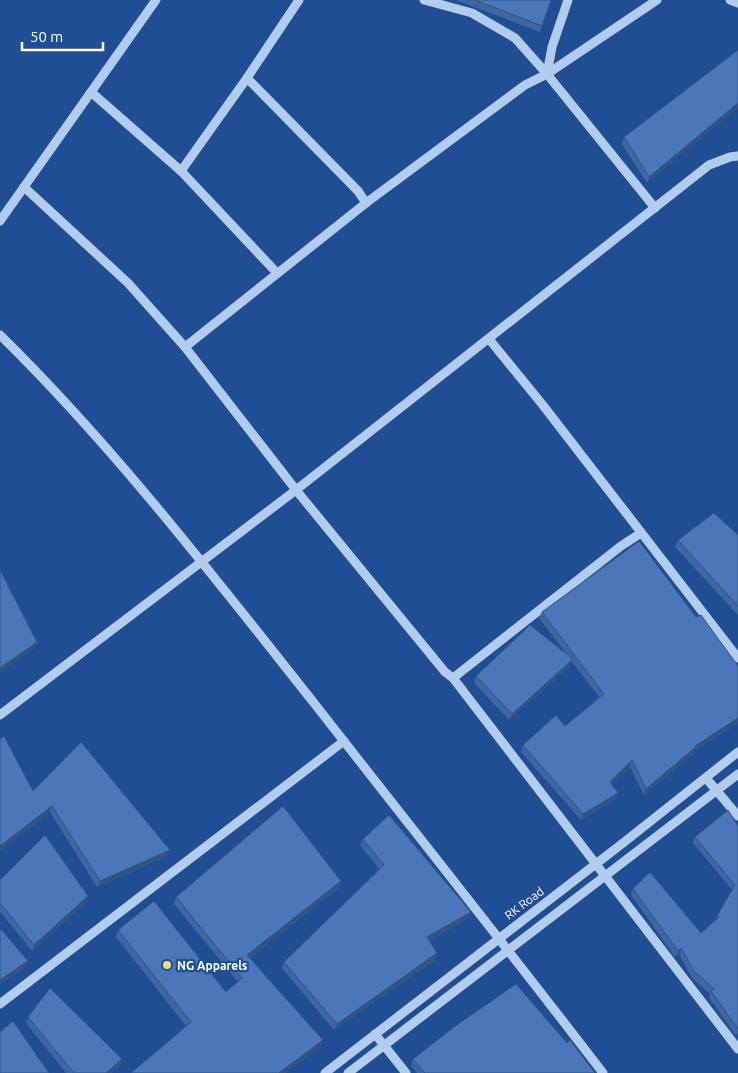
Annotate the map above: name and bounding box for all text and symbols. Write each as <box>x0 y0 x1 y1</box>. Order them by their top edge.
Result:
scale bar <box>22 20 104 52</box>
text: 50 m <box>30 28 63 45</box>
street label: RK Road <box>502 884 546 922</box>
marker: NG Apparels <box>161 959 173 971</box>
place label: NG Apparels <box>177 959 248 972</box>

